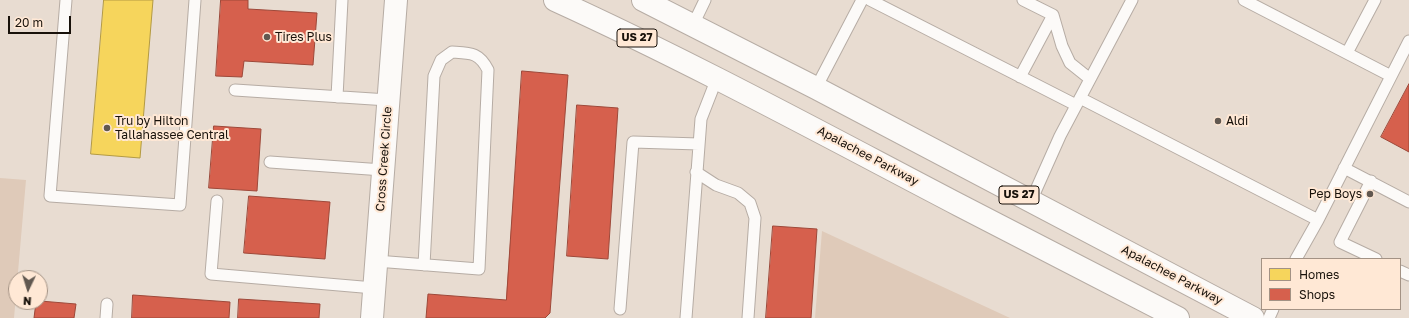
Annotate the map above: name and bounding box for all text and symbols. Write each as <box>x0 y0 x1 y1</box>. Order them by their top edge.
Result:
scale bar <box>10 8 73 34</box>
text: 20 m <box>15 15 43 30</box>
road number: US 27 <box>617 29 657 47</box>
place label: Tires Plus <box>275 30 332 44</box>
marker: Tires Plus <box>262 32 272 42</box>
street label: Cross Creek Circle <box>373 106 395 212</box>
place label: Tru by Hilton Tallahassee Central <box>115 114 229 142</box>
place label: Aldi <box>1226 114 1248 128</box>
marker: Aldi <box>1213 116 1223 126</box>
marker: Tru by Hilton Tallahassee Central <box>102 123 112 133</box>
street label: Apalachee Parkway <box>815 123 921 189</box>
road number: US 27 <box>999 186 1039 204</box>
place label: Pep Boys <box>1309 187 1362 201</box>
marker: Pep Boys <box>1365 189 1375 199</box>
street label: Apalachee Parkway <box>1119 242 1225 308</box>
legend <box>1261 258 1401 310</box>
text: Homes <box>1299 267 1339 282</box>
north arrow <box>8 270 48 310</box>
text: Shops <box>1299 287 1335 302</box>
text: N <box>23 295 32 308</box>

